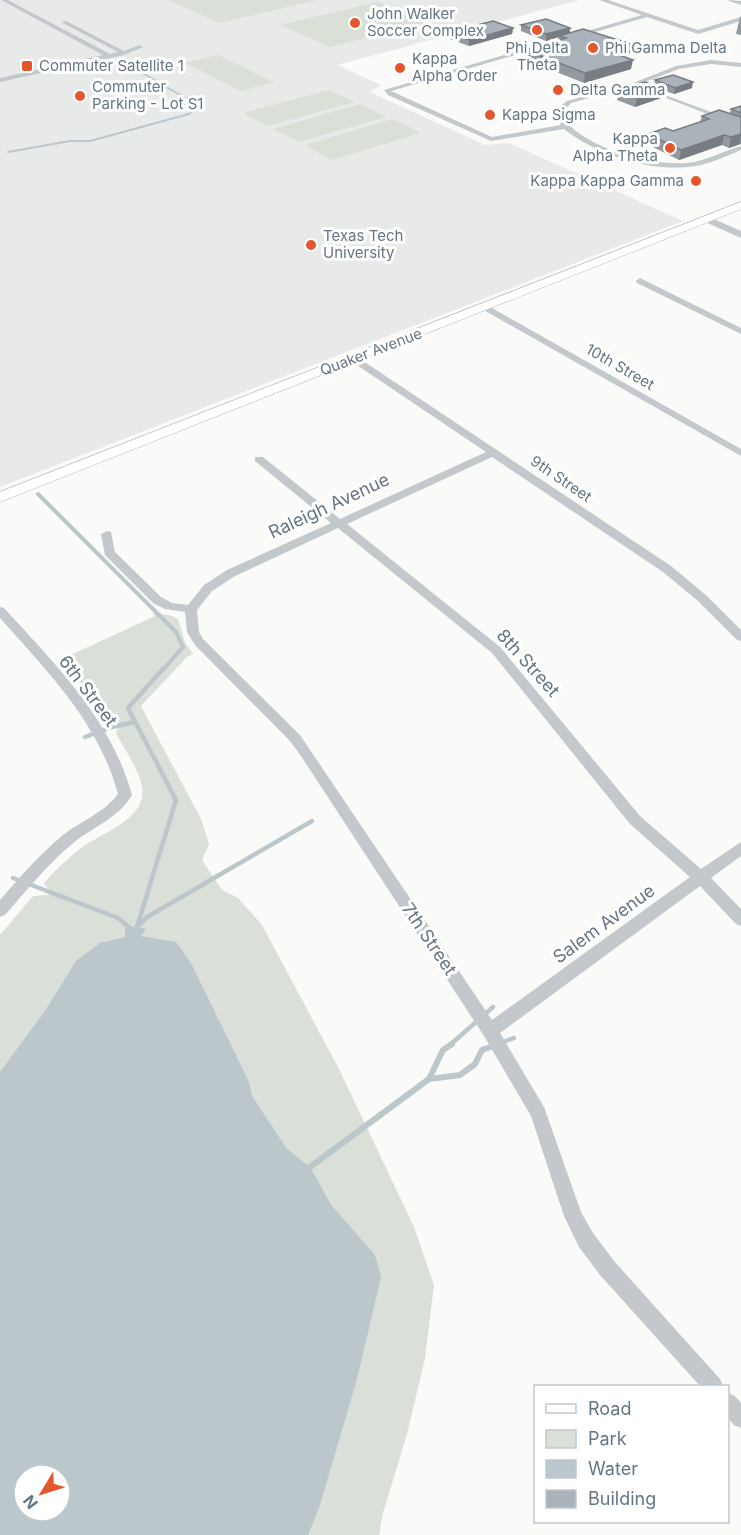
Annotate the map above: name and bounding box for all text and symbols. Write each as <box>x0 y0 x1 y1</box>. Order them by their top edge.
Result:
place label: John Walker Soccer Complex <box>367 4 484 40</box>
marker: John Walker Soccer Complex <box>348 16 362 30</box>
marker: Phi Delta Theta <box>530 23 544 37</box>
place label: Phi Delta Theta <box>505 38 569 74</box>
place label: Phi Gamma Delta <box>605 38 727 57</box>
marker: Phi Gamma Delta <box>586 41 600 55</box>
place label: Kappa Alpha Order <box>412 49 497 85</box>
place label: Commuter Satellite 1 <box>39 56 184 75</box>
marker: Commuter Satellite 1 <box>20 59 34 73</box>
marker: Kappa Alpha Order <box>393 61 407 75</box>
place label: Commuter Parking - Lot S1 <box>92 77 203 113</box>
place label: Delta Gamma <box>570 80 665 99</box>
marker: Delta Gamma <box>551 83 565 97</box>
marker: Commuter Parking - Lot S1 <box>73 89 87 103</box>
place label: Kappa Sigma <box>502 105 596 124</box>
marker: Kappa Sigma <box>483 108 497 122</box>
place label: Kappa Alpha Theta <box>573 129 658 165</box>
marker: Kappa Alpha Theta <box>663 141 677 155</box>
place label: Kappa Kappa Gamma <box>530 171 684 190</box>
marker: Kappa Kappa Gamma <box>689 174 703 188</box>
place label: Texas Tech University <box>323 226 403 262</box>
marker: Texas Tech University <box>304 238 318 252</box>
street label: Quaker Avenue <box>317 323 425 380</box>
street label: 10th Street <box>583 339 658 394</box>
street label: 9th Street <box>527 451 596 506</box>
street label: Raleigh Avenue <box>265 468 392 543</box>
street label: 8th Street <box>493 625 564 701</box>
street label: 6th Street <box>55 651 122 730</box>
street label: Salem Avenue <box>549 880 659 968</box>
street label: 7th Street <box>398 899 461 979</box>
legend <box>534 1385 729 1523</box>
text: Road <box>588 1398 631 1419</box>
text: Park <box>588 1428 627 1449</box>
text: Water <box>588 1458 638 1479</box>
north arrow <box>12 1463 72 1523</box>
text: Building <box>588 1488 656 1509</box>
text: N <box>19 1491 42 1513</box>

